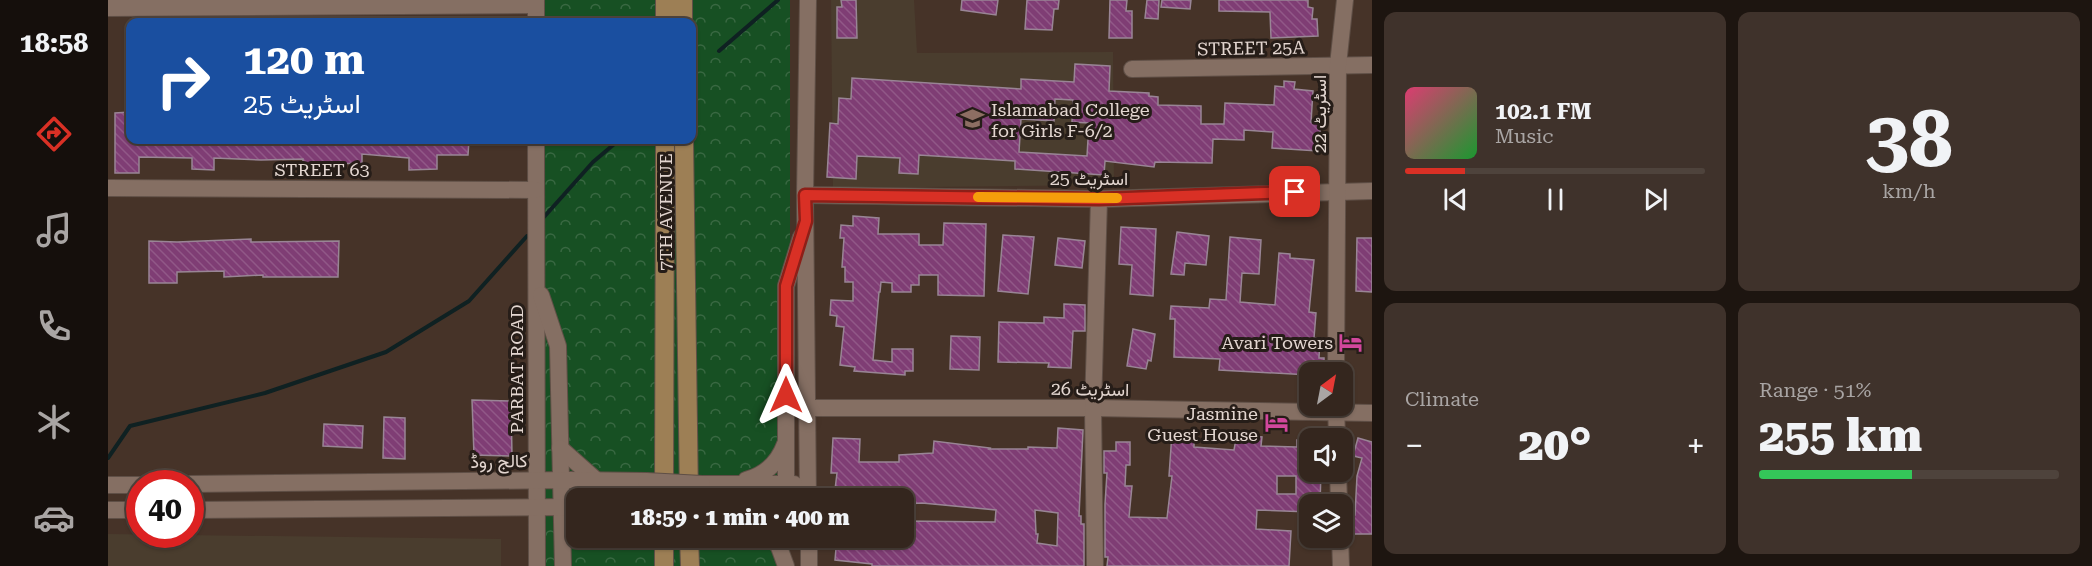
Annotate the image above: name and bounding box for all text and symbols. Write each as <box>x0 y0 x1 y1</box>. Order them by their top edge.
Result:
text: 18:58 <box>20 27 88 59</box>
text: 120 m <box>243 35 365 84</box>
street label: STREET 25A <box>1197 37 1305 59</box>
icon: right <box>144 42 222 120</box>
street label: اسٹریٹ 22 <box>1309 75 1331 153</box>
text: اسٹریٹ 25 <box>243 88 361 120</box>
text: 38 <box>1865 94 1953 185</box>
place label: Islamabad College for Girls F-6/2 <box>991 99 1150 141</box>
text: 102.1 FM <box>1495 99 1592 124</box>
school or university icon: Islamabad College for Girls F-6/2 <box>960 106 986 132</box>
icon: directions <box>33 113 75 155</box>
text: Music <box>1495 124 1554 148</box>
street label: 7TH AVENUE <box>655 153 676 271</box>
street label: STREET 63 <box>274 159 370 180</box>
pin <box>1269 166 1320 217</box>
street label: اسٹریٹ 25 <box>1050 168 1128 190</box>
icon: arrive <box>1278 175 1311 208</box>
text: km/h <box>1882 179 1936 203</box>
icon: previous <box>1439 183 1472 216</box>
icon: pause <box>1539 183 1572 216</box>
icon: next <box>1639 183 1672 216</box>
icon: music <box>33 209 75 251</box>
street label: PARBAT ROAD <box>506 304 527 434</box>
icon: phone <box>33 305 75 347</box>
hotel icon: Avari Towers <box>1338 329 1364 355</box>
place label: Avari Towers <box>1222 332 1333 353</box>
north arrow <box>1299 362 1353 416</box>
map controls <box>1299 362 1353 548</box>
position arrow <box>754 363 818 427</box>
street label: اسٹریٹ 26 <box>1051 378 1129 401</box>
text: Range · 51% <box>1759 378 1871 402</box>
text: Climate <box>1405 387 1479 411</box>
icon: climate <box>33 401 75 443</box>
place label: Jasmine Guest House <box>1147 403 1258 445</box>
text: 255 km <box>1759 409 1922 462</box>
hotel icon: Jasmine Guest House <box>1263 410 1289 436</box>
text: 20° <box>1519 418 1592 471</box>
text: − <box>1405 426 1423 465</box>
text: + <box>1687 426 1705 465</box>
button: sound <box>1299 428 1353 482</box>
street label: کالج روڈ <box>470 450 528 474</box>
speed limit sign: 40 <box>126 470 204 548</box>
button: layers <box>1299 494 1353 548</box>
icon: car <box>33 497 75 539</box>
text: 18:59 · 1 min · 400 m <box>630 505 850 530</box>

